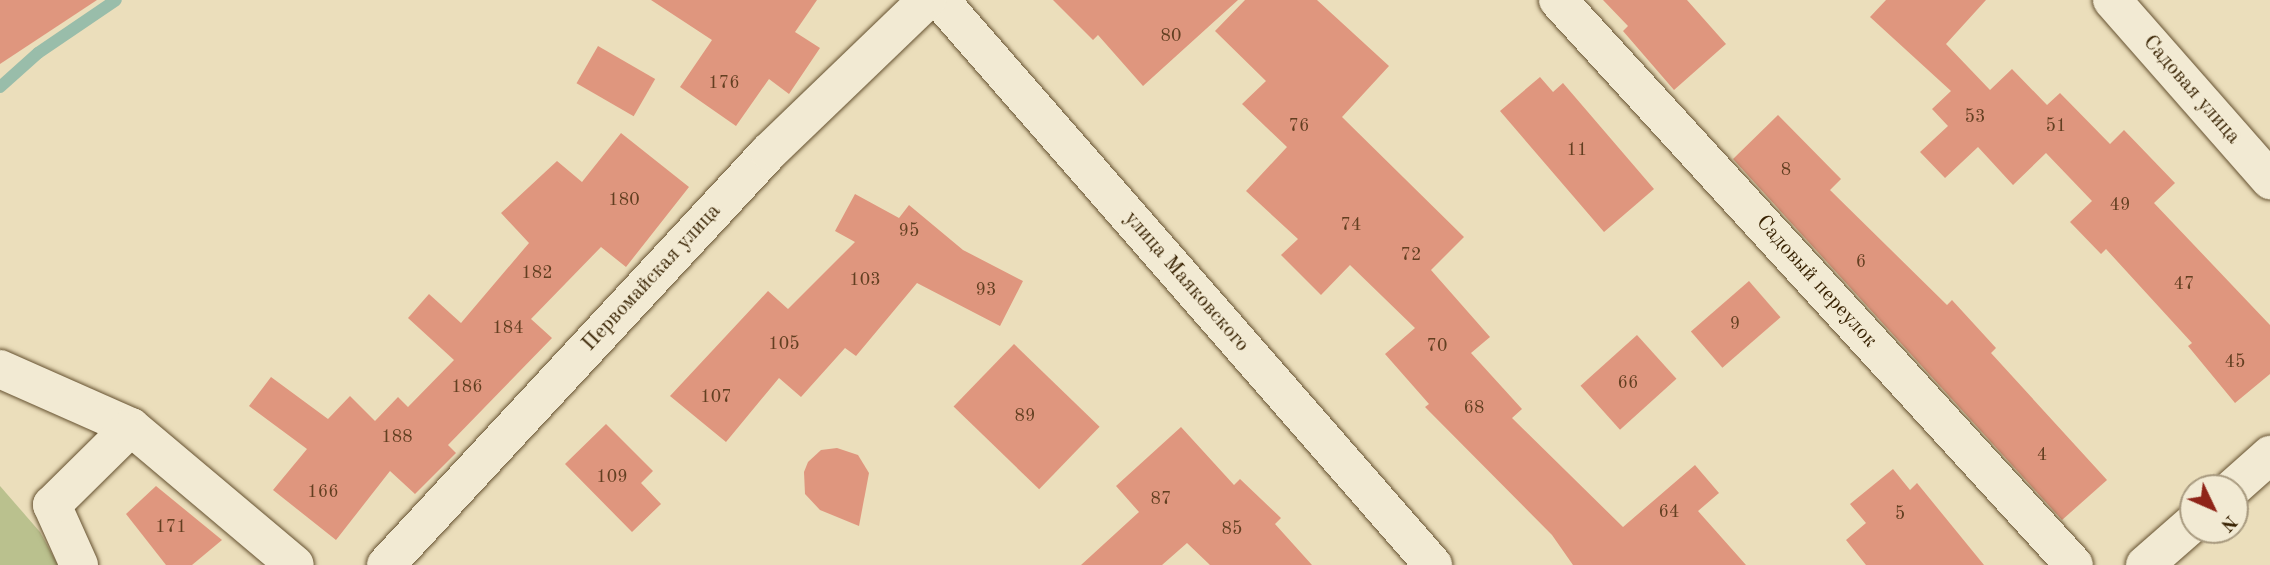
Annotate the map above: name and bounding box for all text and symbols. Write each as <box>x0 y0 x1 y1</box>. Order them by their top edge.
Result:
house number: 80 <box>1161 25 1181 47</box>
street label: Садовая улица <box>2137 30 2245 150</box>
house number: 176 <box>708 72 740 94</box>
house number: 53 <box>1965 106 1985 128</box>
house number: 76 <box>1289 115 1309 137</box>
house number: 51 <box>2046 115 2066 137</box>
house number: 11 <box>1567 139 1587 161</box>
house number: 8 <box>1781 159 1791 181</box>
house number: 180 <box>608 189 640 211</box>
house number: 49 <box>2110 194 2130 216</box>
street label: Первомайская улица <box>577 199 727 357</box>
street label: улица Маяковского <box>1118 207 1254 357</box>
street label: Садовый переулок <box>1750 211 1882 353</box>
house number: 74 <box>1341 214 1361 236</box>
house number: 95 <box>899 220 919 242</box>
house number: 72 <box>1401 244 1421 266</box>
house number: 6 <box>1856 251 1866 273</box>
house number: 182 <box>521 262 553 284</box>
house number: 103 <box>849 269 881 291</box>
house number: 47 <box>2174 273 2194 295</box>
house number: 93 <box>976 279 996 301</box>
house number: 9 <box>1730 313 1740 335</box>
house number: 184 <box>492 317 524 339</box>
house number: 105 <box>768 333 800 355</box>
house number: 70 <box>1427 335 1447 357</box>
house number: 45 <box>2225 351 2245 373</box>
house number: 66 <box>1618 372 1638 394</box>
house number: 186 <box>451 376 483 398</box>
house number: 107 <box>700 386 732 408</box>
house number: 68 <box>1464 397 1484 419</box>
house number: 89 <box>1015 405 1035 427</box>
house number: 188 <box>381 426 413 448</box>
house number: 4 <box>2037 444 2047 466</box>
house number: 109 <box>596 466 628 488</box>
north arrow <box>2179 474 2249 544</box>
house number: 166 <box>307 481 339 503</box>
house number: 87 <box>1151 488 1171 510</box>
house number: 64 <box>1659 501 1679 523</box>
house number: 5 <box>1895 503 1905 525</box>
text: N <box>2216 511 2240 534</box>
house number: 171 <box>155 516 187 538</box>
house number: 85 <box>1222 518 1242 540</box>

